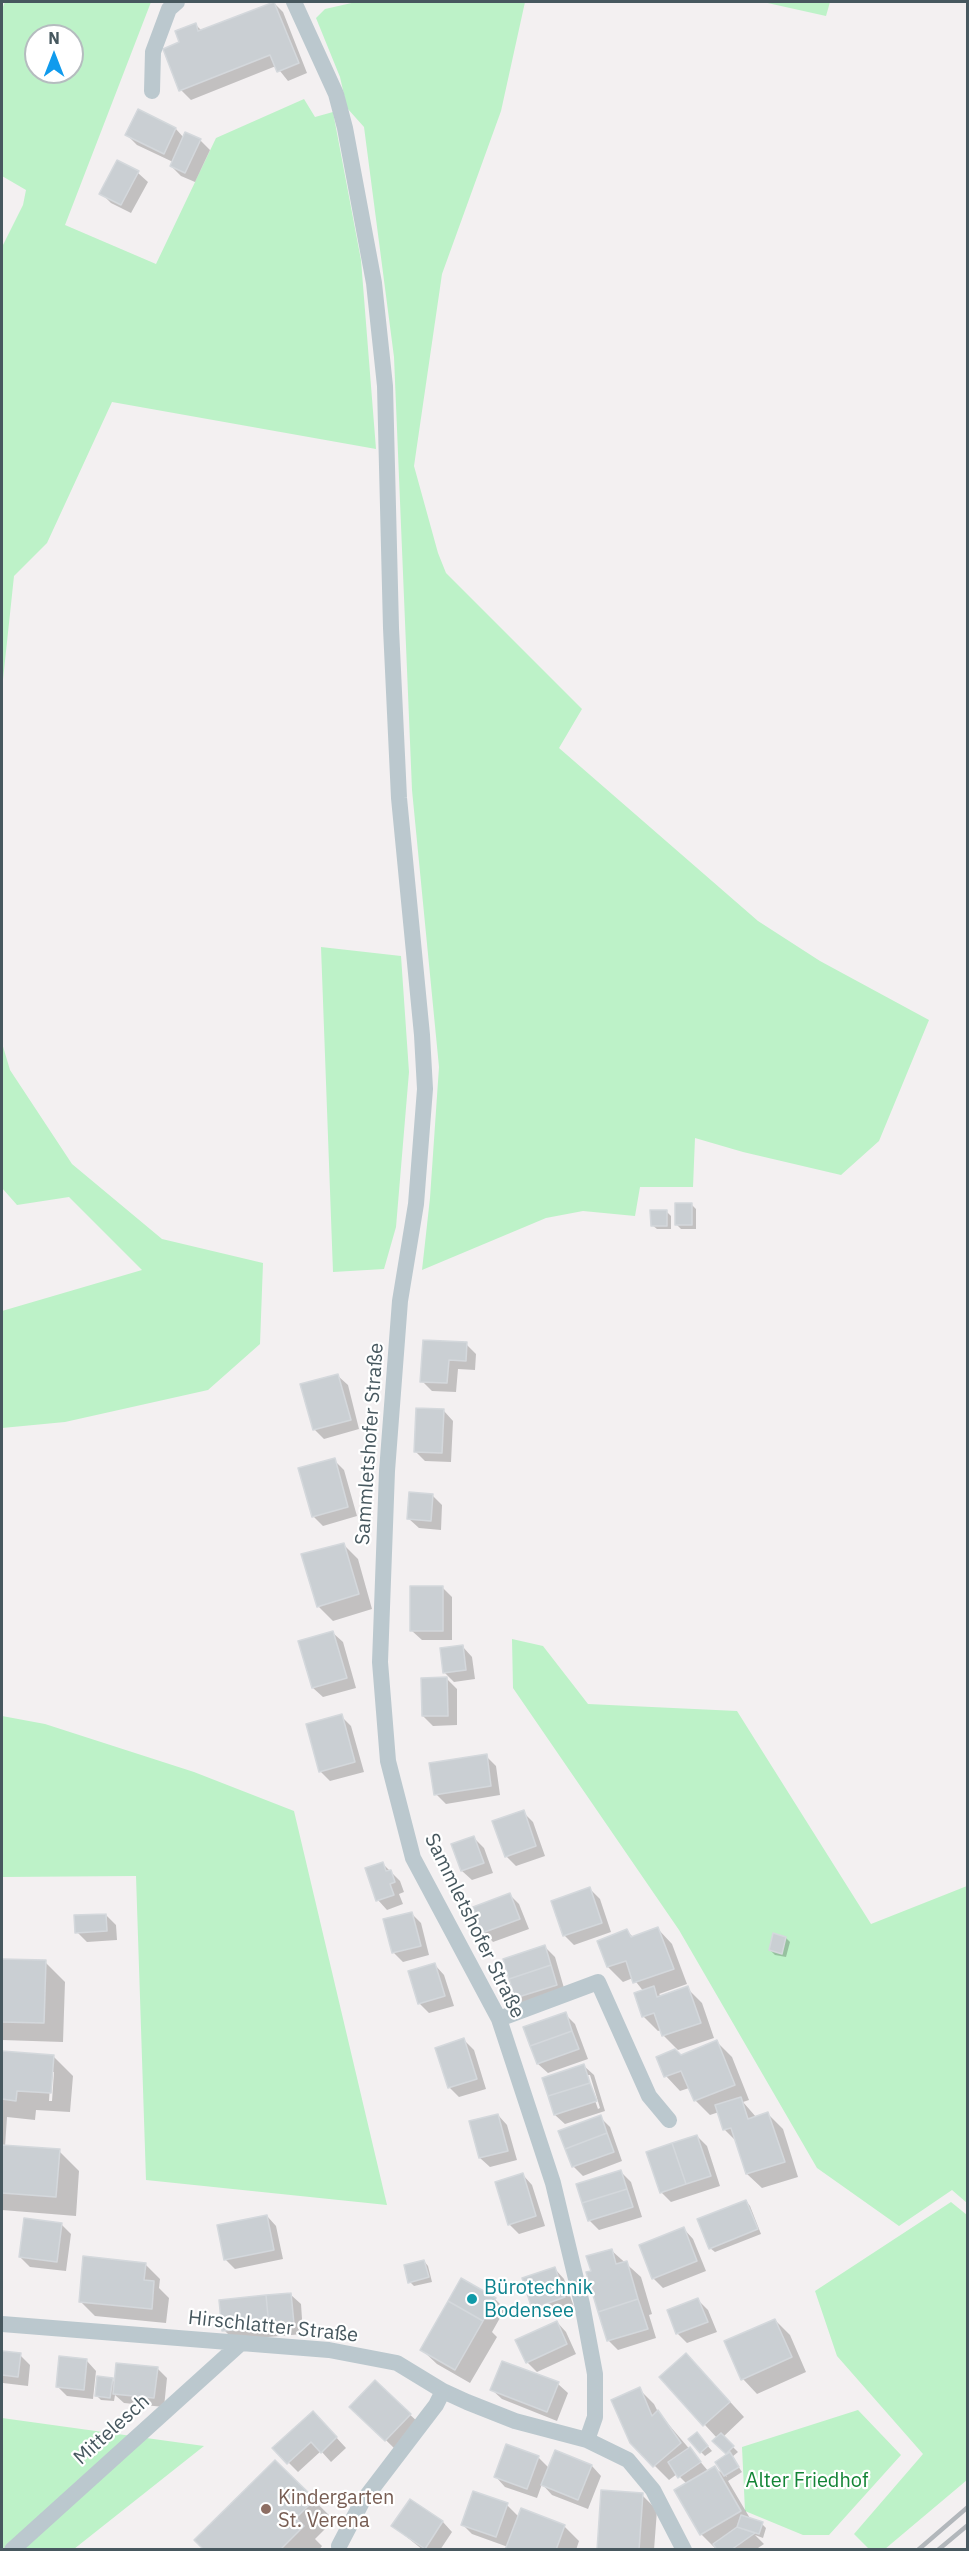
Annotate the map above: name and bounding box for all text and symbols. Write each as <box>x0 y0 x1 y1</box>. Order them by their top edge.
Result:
north arrow <box>24 24 84 84</box>
text: N <box>48 28 60 48</box>
street label: Sammletshofer Straße <box>351 1342 389 1546</box>
street label: Sammletshofer Straße <box>419 1830 529 2022</box>
place label: Bürotechnik Bodensee <box>484 2276 593 2323</box>
marker: Bürotechnik Bodensee <box>465 2292 479 2306</box>
street label: Hirschlatter Straße <box>187 2306 359 2348</box>
street label: Mittelesch <box>69 2390 155 2470</box>
park label: Alter Friedhof <box>746 2469 868 2493</box>
place label: Kindergarten St. Verena <box>278 2486 394 2533</box>
marker: Kindergarten St. Verena <box>259 2502 273 2516</box>

